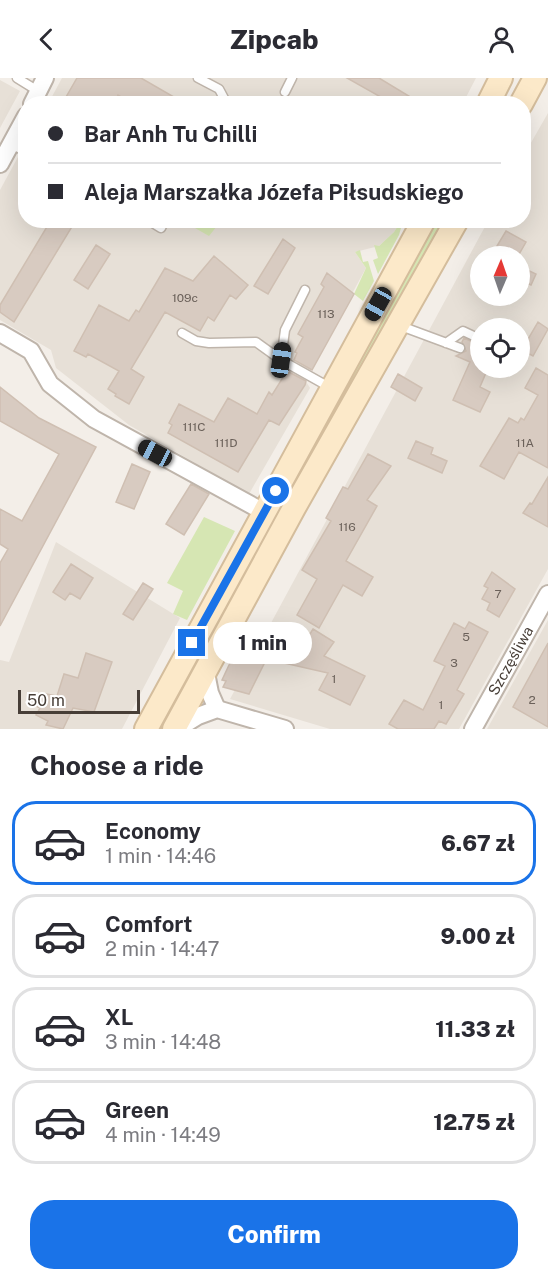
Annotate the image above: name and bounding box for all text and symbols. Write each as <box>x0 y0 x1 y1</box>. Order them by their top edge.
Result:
icon: back <box>30 23 63 56</box>
text: Zipcab <box>229 23 319 55</box>
icon: person <box>485 23 518 56</box>
text: Bar Anh Tu Chilli <box>84 121 258 147</box>
text: Aleja Marszałka Józefa Piłsudskiego <box>84 179 464 205</box>
north arrow <box>470 246 530 306</box>
map controls <box>470 246 530 378</box>
car <box>361 284 395 324</box>
house number: 109c <box>172 291 198 305</box>
house number: 113 <box>317 307 335 321</box>
button: locate <box>470 318 530 378</box>
car <box>270 341 292 379</box>
house number: 111C <box>183 420 205 434</box>
house number: 111D <box>215 436 237 450</box>
house number: 11A <box>516 436 535 450</box>
car <box>135 437 175 469</box>
route start <box>262 477 289 504</box>
house number: 116 <box>338 520 356 534</box>
house number: 7 <box>494 587 502 601</box>
callout: 1 min <box>213 622 312 664</box>
street label: Szczęśliwa <box>484 623 536 698</box>
route end <box>178 629 205 656</box>
house number: 5 <box>462 630 470 644</box>
text: 1 min <box>238 631 287 655</box>
house number: 3 <box>450 656 458 670</box>
house number: 1 <box>332 672 336 686</box>
scale bar <box>18 687 140 714</box>
text: 50 m <box>27 691 65 710</box>
house number: 2 <box>528 693 536 707</box>
house number: 1 <box>439 698 443 712</box>
text: Choose a ride <box>30 749 204 781</box>
icon: car <box>33 816 87 870</box>
text: Economy <box>105 818 201 844</box>
text: 6.67 zł <box>441 830 515 856</box>
text: 1 min · 14:46 <box>105 844 216 868</box>
icon: car <box>33 909 87 963</box>
text: Comfort <box>105 911 192 937</box>
text: 9.00 zł <box>441 923 515 949</box>
text: 2 min · 14:47 <box>105 937 220 961</box>
icon: car <box>33 1002 87 1056</box>
text: XL <box>105 1004 133 1030</box>
text: 11.33 zł <box>435 1016 515 1042</box>
text: 3 min · 14:48 <box>105 1030 221 1054</box>
icon: car <box>33 1095 87 1149</box>
text: Green <box>105 1097 169 1123</box>
text: 12.75 zł <box>433 1109 515 1135</box>
text: 4 min · 14:49 <box>105 1123 221 1147</box>
button: Confirm <box>30 1200 518 1269</box>

